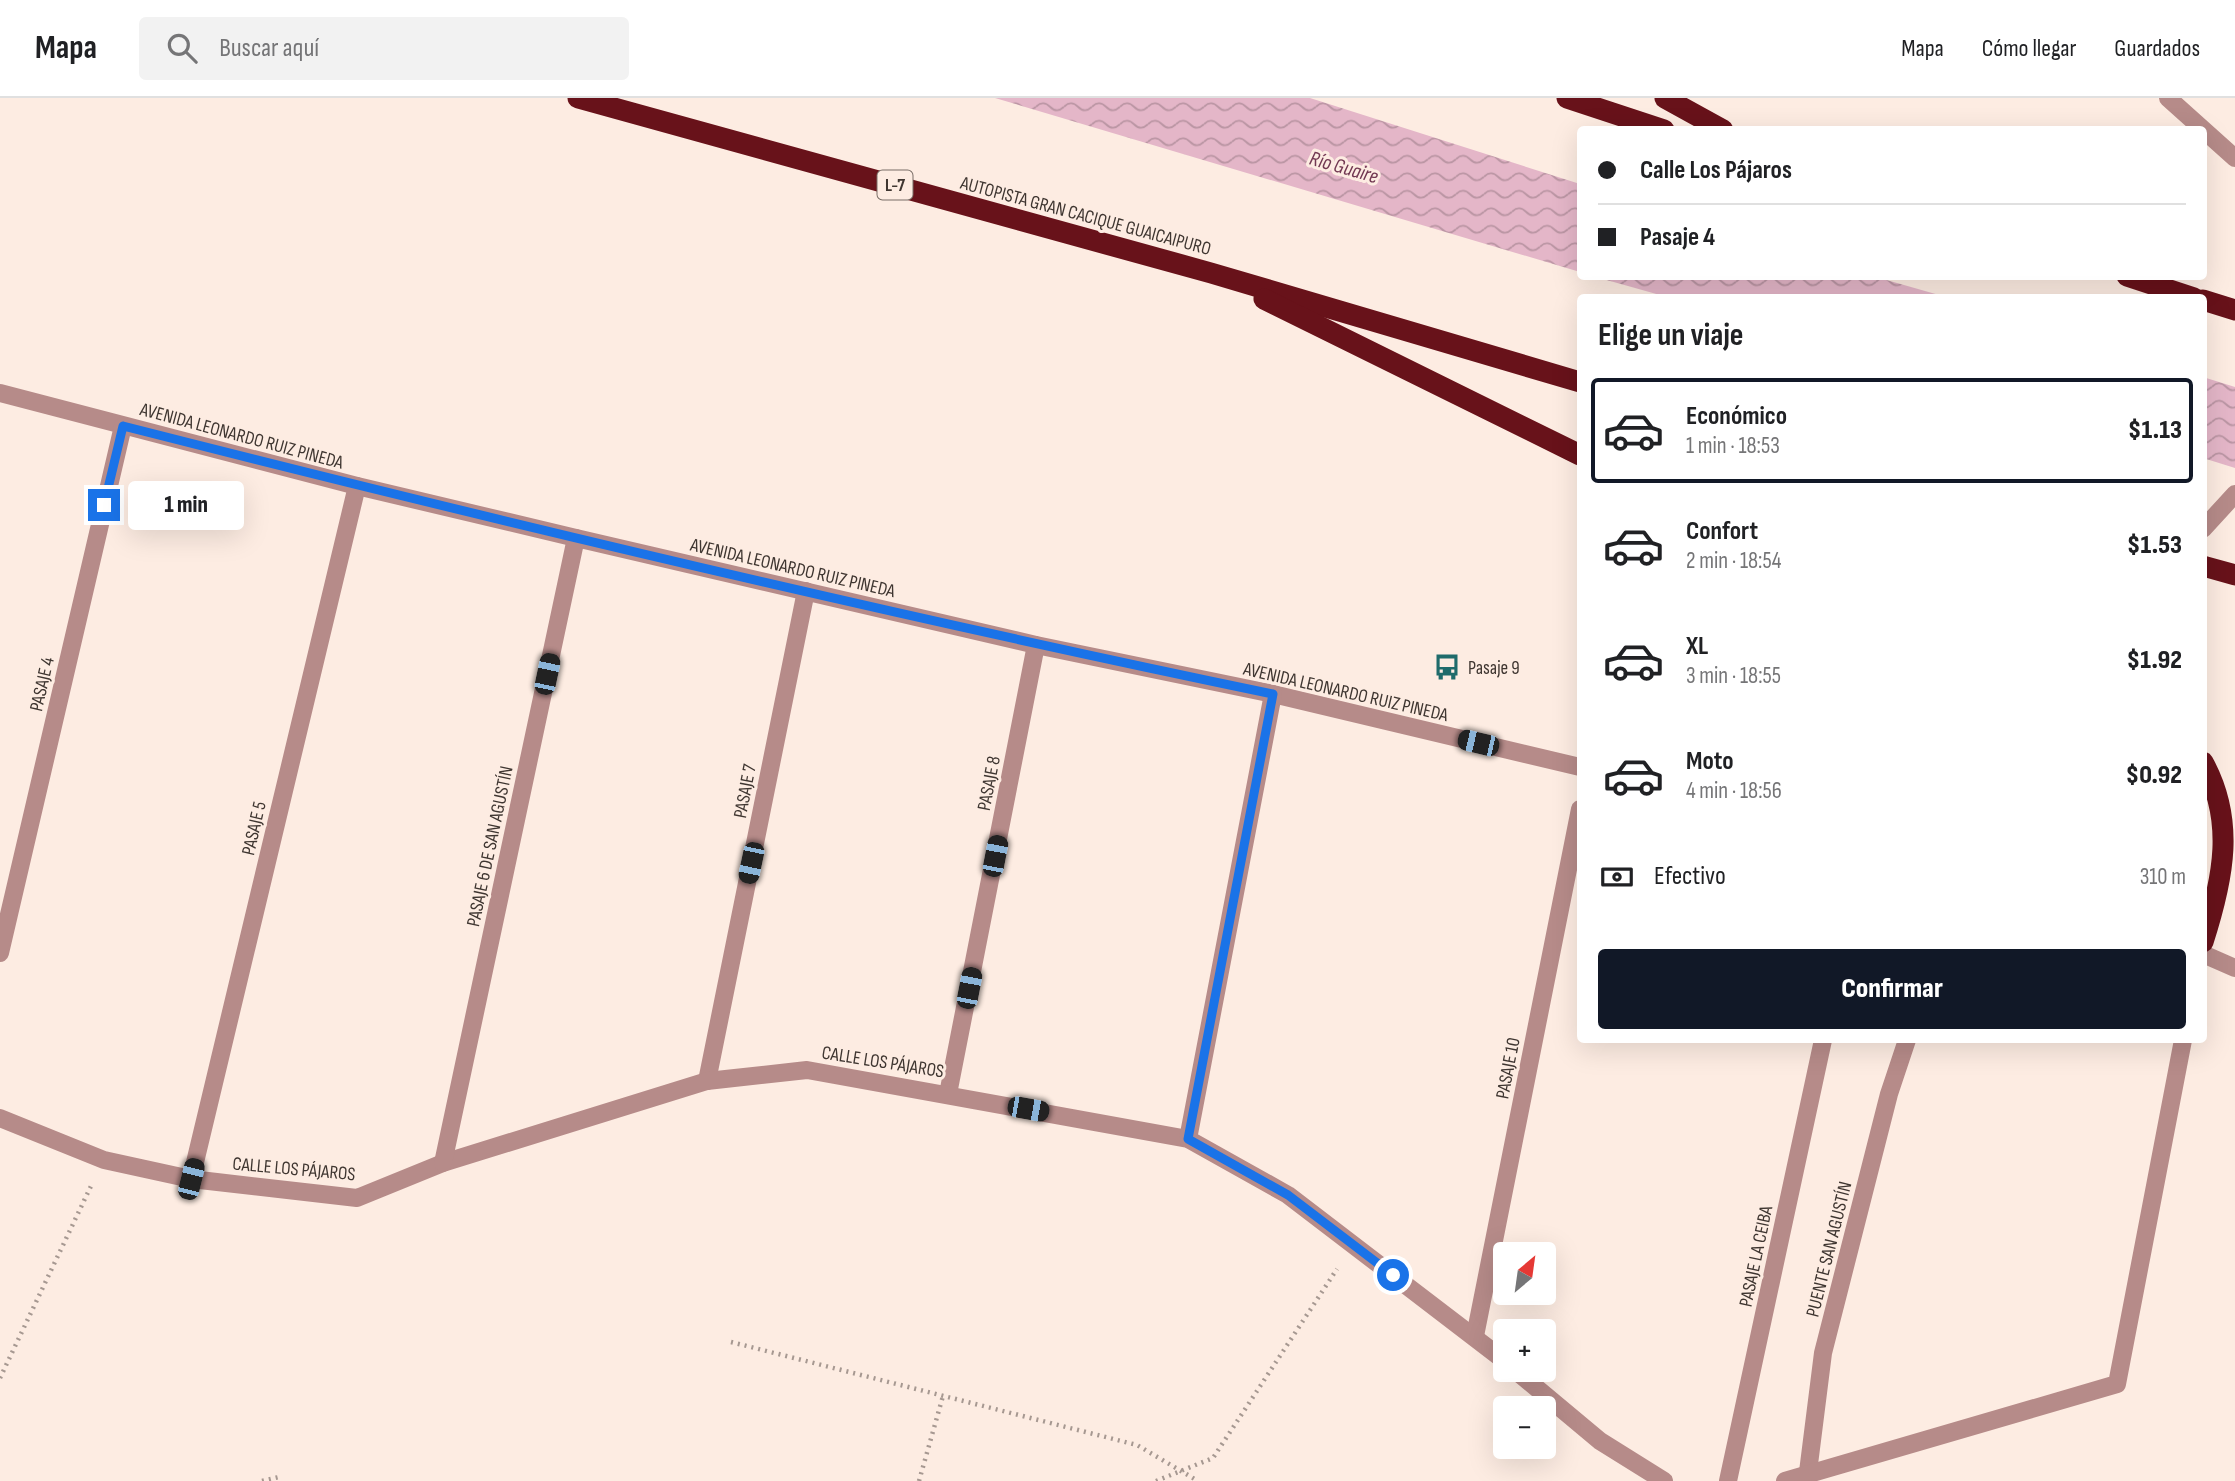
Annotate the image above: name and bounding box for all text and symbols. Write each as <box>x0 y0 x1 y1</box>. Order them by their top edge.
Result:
search box <box>139 17 629 80</box>
text: Mapa <box>35 28 97 68</box>
icon: search <box>163 29 201 67</box>
text: Buscar aquí <box>219 33 319 64</box>
text: Mapa <box>1901 34 1944 63</box>
text: Cómo llegar <box>1982 34 2076 63</box>
text: Guardados <box>2114 34 2200 63</box>
water label: Río Guaire <box>1307 146 1381 189</box>
text: Calle Los Pájaros <box>1640 155 1792 186</box>
road number: L-7 <box>878 170 912 200</box>
street label: AUTOPISTA GRAN CACIQUE GUAICAIPURO <box>957 172 1213 261</box>
text: Pasaje 4 <box>1640 222 1715 253</box>
text: Elige un viaje <box>1598 316 1743 355</box>
street label: AVENIDA LEONARDO RUIZ PINEDA <box>136 398 347 475</box>
icon: car <box>1602 399 1665 462</box>
text: Económico <box>1686 401 1787 432</box>
text: $1.13 <box>2128 415 2182 446</box>
text: 1 min · 18:53 <box>1686 432 1780 460</box>
callout: 1 min <box>128 480 244 530</box>
route end <box>88 489 120 521</box>
text: 1 min <box>164 491 208 519</box>
icon: car <box>1602 514 1665 577</box>
text: Confort <box>1686 516 1758 547</box>
text: $1.53 <box>2127 530 2182 561</box>
street label: AVENIDA LEONARDO RUIZ PINEDA <box>687 533 898 603</box>
text: 2 min · 18:54 <box>1686 547 1781 575</box>
icon: car <box>1602 629 1665 692</box>
text: XL <box>1686 631 1708 662</box>
text: $1.92 <box>2127 645 2182 676</box>
car <box>533 651 562 697</box>
bus stop icon: Pasaje 9 <box>1432 652 1462 682</box>
street label: PASAJE 4 <box>25 655 60 714</box>
street label: AVENIDA LEONARDO RUIZ PINEDA <box>1240 657 1451 727</box>
place label: Pasaje 9 <box>1468 657 1520 680</box>
text: 3 min · 18:55 <box>1686 662 1781 690</box>
car <box>1456 728 1501 758</box>
icon: car <box>1602 744 1665 807</box>
text: Moto <box>1686 746 1734 777</box>
street label: PASAJE 8 <box>973 754 1006 813</box>
text: $0.92 <box>2126 760 2182 791</box>
street label: PASAJE 7 <box>729 762 762 820</box>
street label: PASAJE 6 DE SAN AGUSTÍN <box>462 764 519 929</box>
text: 4 min · 18:56 <box>1686 777 1782 805</box>
street label: PASAJE 5 <box>237 799 272 858</box>
car <box>981 833 1010 879</box>
car <box>737 840 766 886</box>
icon: cash <box>1598 858 1636 896</box>
text: Efectivo <box>1654 861 1726 892</box>
text: 310 m <box>2140 863 2186 891</box>
button: Confirmar <box>1598 949 2186 1029</box>
car <box>955 965 984 1011</box>
street label: PASAJE 10 <box>1491 1036 1526 1101</box>
street label: CALLE LOS PÁJAROS <box>820 1041 946 1083</box>
car <box>1006 1095 1051 1123</box>
street label: CALLE LOS PÁJAROS <box>231 1153 356 1186</box>
car <box>176 1156 207 1202</box>
street label: PUENTE SAN AGUSTÍN <box>1802 1179 1857 1319</box>
street label: PASAJE LA CEIBA <box>1735 1203 1779 1309</box>
north arrow <box>1493 1242 1556 1306</box>
map controls <box>1493 1242 1556 1459</box>
route start <box>1377 1259 1409 1291</box>
button: + <box>1493 1319 1556 1382</box>
button: − <box>1493 1396 1556 1459</box>

